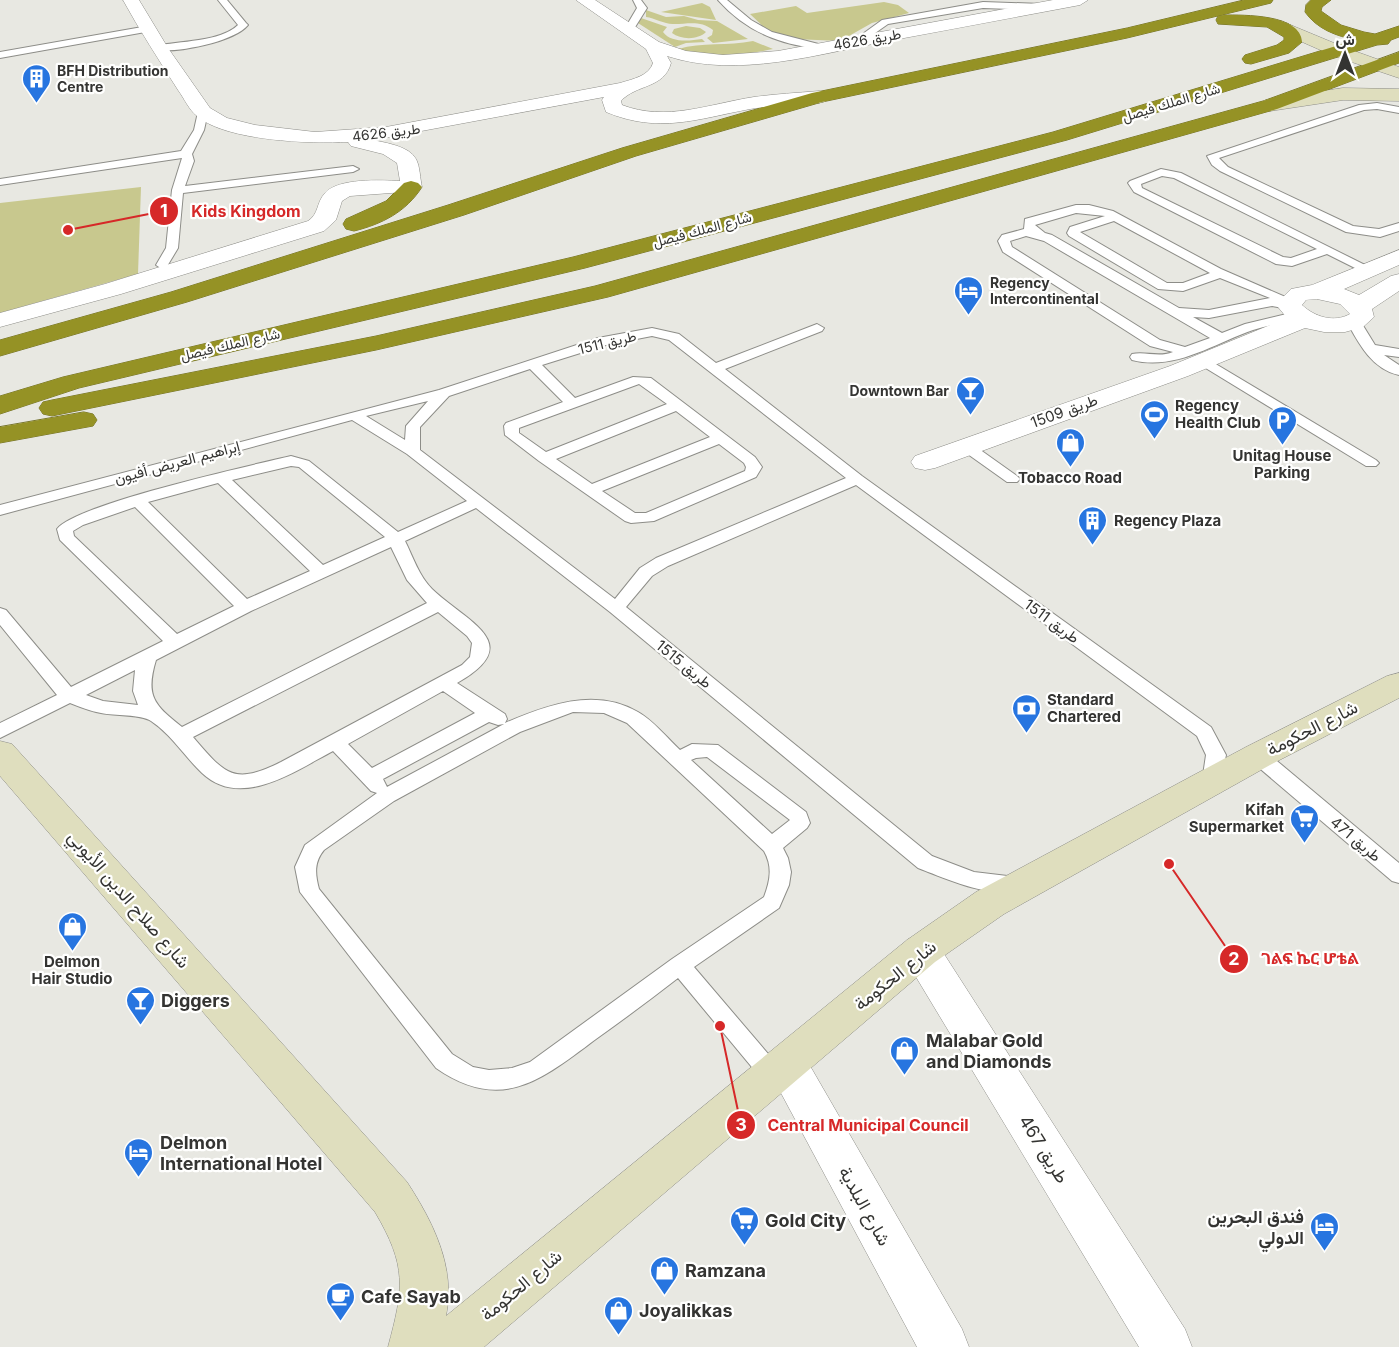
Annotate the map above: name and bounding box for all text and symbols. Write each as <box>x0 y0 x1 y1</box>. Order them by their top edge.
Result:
north arrow <box>1315 24 1375 84</box>
street label: طريق 4626 <box>832 25 902 54</box>
text: ش <box>1335 29 1355 49</box>
building icon: BFH Distribution Centre <box>20 62 52 104</box>
place label: BFH Distribution Centre <box>57 62 169 95</box>
street label: شارع الملك فيصل <box>1120 79 1223 128</box>
street label: طريق 4626 <box>351 119 421 146</box>
callout: Kids Kingdom <box>149 194 312 228</box>
text: 1 <box>160 200 168 221</box>
text: Kids Kingdom <box>191 201 301 221</box>
street label: شارع الملك فيصل <box>651 208 754 253</box>
hotel icon: Regency Intercontinental <box>953 274 985 316</box>
place label: Regency Intercontinental <box>990 274 1099 307</box>
street label: شارع الملك فيصل <box>179 324 282 367</box>
street label: طريق 1511 <box>576 327 638 358</box>
bar icon: Downtown Bar <box>954 374 986 416</box>
place label: Downtown Bar <box>849 382 949 399</box>
street label: طريق 1509 <box>1028 390 1101 433</box>
place label: Regency Health Club <box>1175 396 1261 432</box>
sports icon: Regency Health Club <box>1138 398 1170 440</box>
parking icon: Unitag House Parking <box>1266 404 1298 446</box>
shop icon: Tobacco Road <box>1054 426 1086 468</box>
street label: إبراهيم العريض أفيون <box>112 436 243 489</box>
place label: Unitag House Parking <box>1233 446 1331 482</box>
place label: Tobacco Road <box>1018 468 1122 487</box>
building icon: Regency Plaza <box>1077 504 1109 546</box>
place label: Regency Plaza <box>1114 511 1221 530</box>
street label: طريق 1511 <box>1020 595 1083 648</box>
street label: طريق 1515 <box>652 636 716 693</box>
place label: Standard Chartered <box>1047 690 1121 726</box>
bank icon: Standard Chartered <box>1010 692 1042 734</box>
street label: شارع الحكومة <box>1263 696 1362 762</box>
place label: Kifah Supermarket <box>1189 800 1284 836</box>
supermarket icon: Kifah Supermarket <box>1289 802 1321 844</box>
street label: طريق 471 <box>1326 812 1385 867</box>
street label: شارع صلاح الدين الأيوبي <box>60 826 194 975</box>
shop icon: Delmon Hair Studio <box>56 910 88 952</box>
street label: شارع الحكومة <box>850 936 941 1016</box>
callout: ገልፍ ኬር ሆቴል <box>1219 942 1371 976</box>
text: 2 <box>1228 948 1240 969</box>
text: ገልፍ ኬር ሆቴል <box>1261 948 1359 968</box>
place label: Delmon Hair Studio <box>31 952 113 988</box>
bar icon: Diggers <box>124 984 156 1026</box>
place label: Diggers <box>161 990 230 1011</box>
place label: Malabar Gold and Diamonds <box>926 1030 1052 1072</box>
shop icon: Malabar Gold and Diamonds <box>889 1034 921 1076</box>
callout: Central Municipal Council <box>726 1108 981 1142</box>
street label: طريق 467 <box>1014 1111 1073 1187</box>
text: 3 <box>735 1114 747 1135</box>
text: Central Municipal Council <box>767 1115 969 1135</box>
place label: Delmon International Hotel <box>160 1132 322 1174</box>
hotel icon: Delmon International Hotel <box>123 1136 155 1178</box>
street label: شارع البلدية <box>833 1163 895 1250</box>
supermarket icon: Gold City <box>728 1204 760 1246</box>
place label: فندق البحرين الدولي <box>1207 1206 1304 1253</box>
place label: Gold City <box>765 1210 846 1231</box>
hotel icon: فندق البحرين الدولي <box>1309 1210 1341 1252</box>
street label: شارع الحكومة <box>476 1245 567 1326</box>
shop icon: Ramzana <box>648 1254 680 1296</box>
place label: Ramzana <box>685 1260 766 1281</box>
cafe icon: Cafe Sayab <box>324 1280 356 1322</box>
place label: Cafe Sayab <box>361 1286 461 1307</box>
shop icon: Joyalikkas <box>602 1294 634 1336</box>
place label: Joyalikkas <box>639 1300 733 1321</box>

